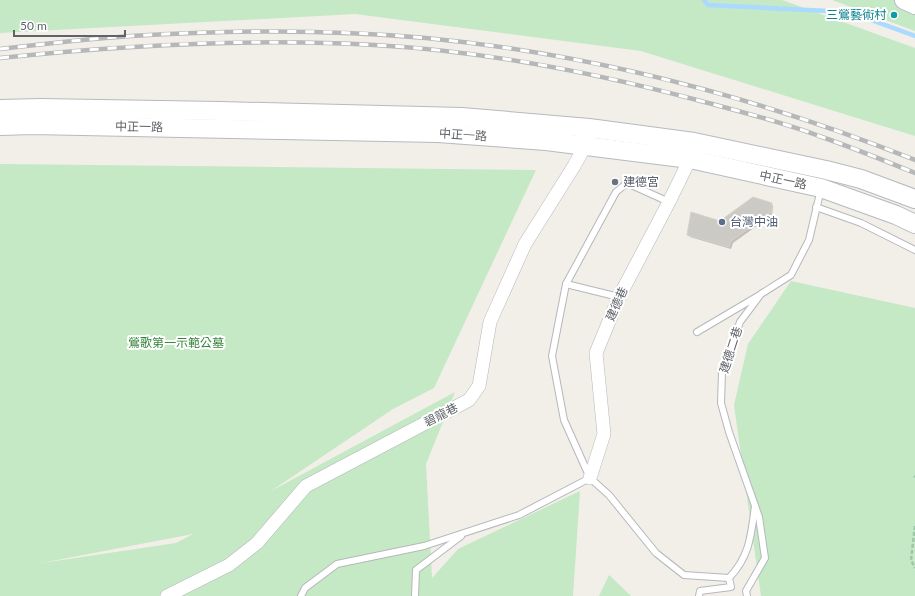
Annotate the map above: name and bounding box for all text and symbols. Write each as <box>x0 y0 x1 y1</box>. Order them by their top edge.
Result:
place label: 三鶯藝術村 <box>826 7 887 22</box>
marker: 三鶯藝術村 <box>889 10 899 20</box>
scale bar <box>14 12 125 38</box>
text: 50 m <box>20 18 47 33</box>
street label: 中正一路 <box>115 119 163 134</box>
street label: 中正一路 <box>439 125 488 144</box>
street label: 中正一路 <box>758 167 808 192</box>
place label: 建德宮 <box>623 174 659 189</box>
marker: 建德宮 <box>610 177 620 187</box>
place label: 台灣中油 <box>730 214 778 229</box>
marker: 台灣中油 <box>717 217 727 227</box>
street label: 建德巷 <box>602 284 631 323</box>
street label: 建德二巷 <box>716 325 745 375</box>
park label: 鶯歌第一示範公墓 <box>128 335 224 350</box>
street label: 碧龍巷 <box>421 400 460 429</box>

